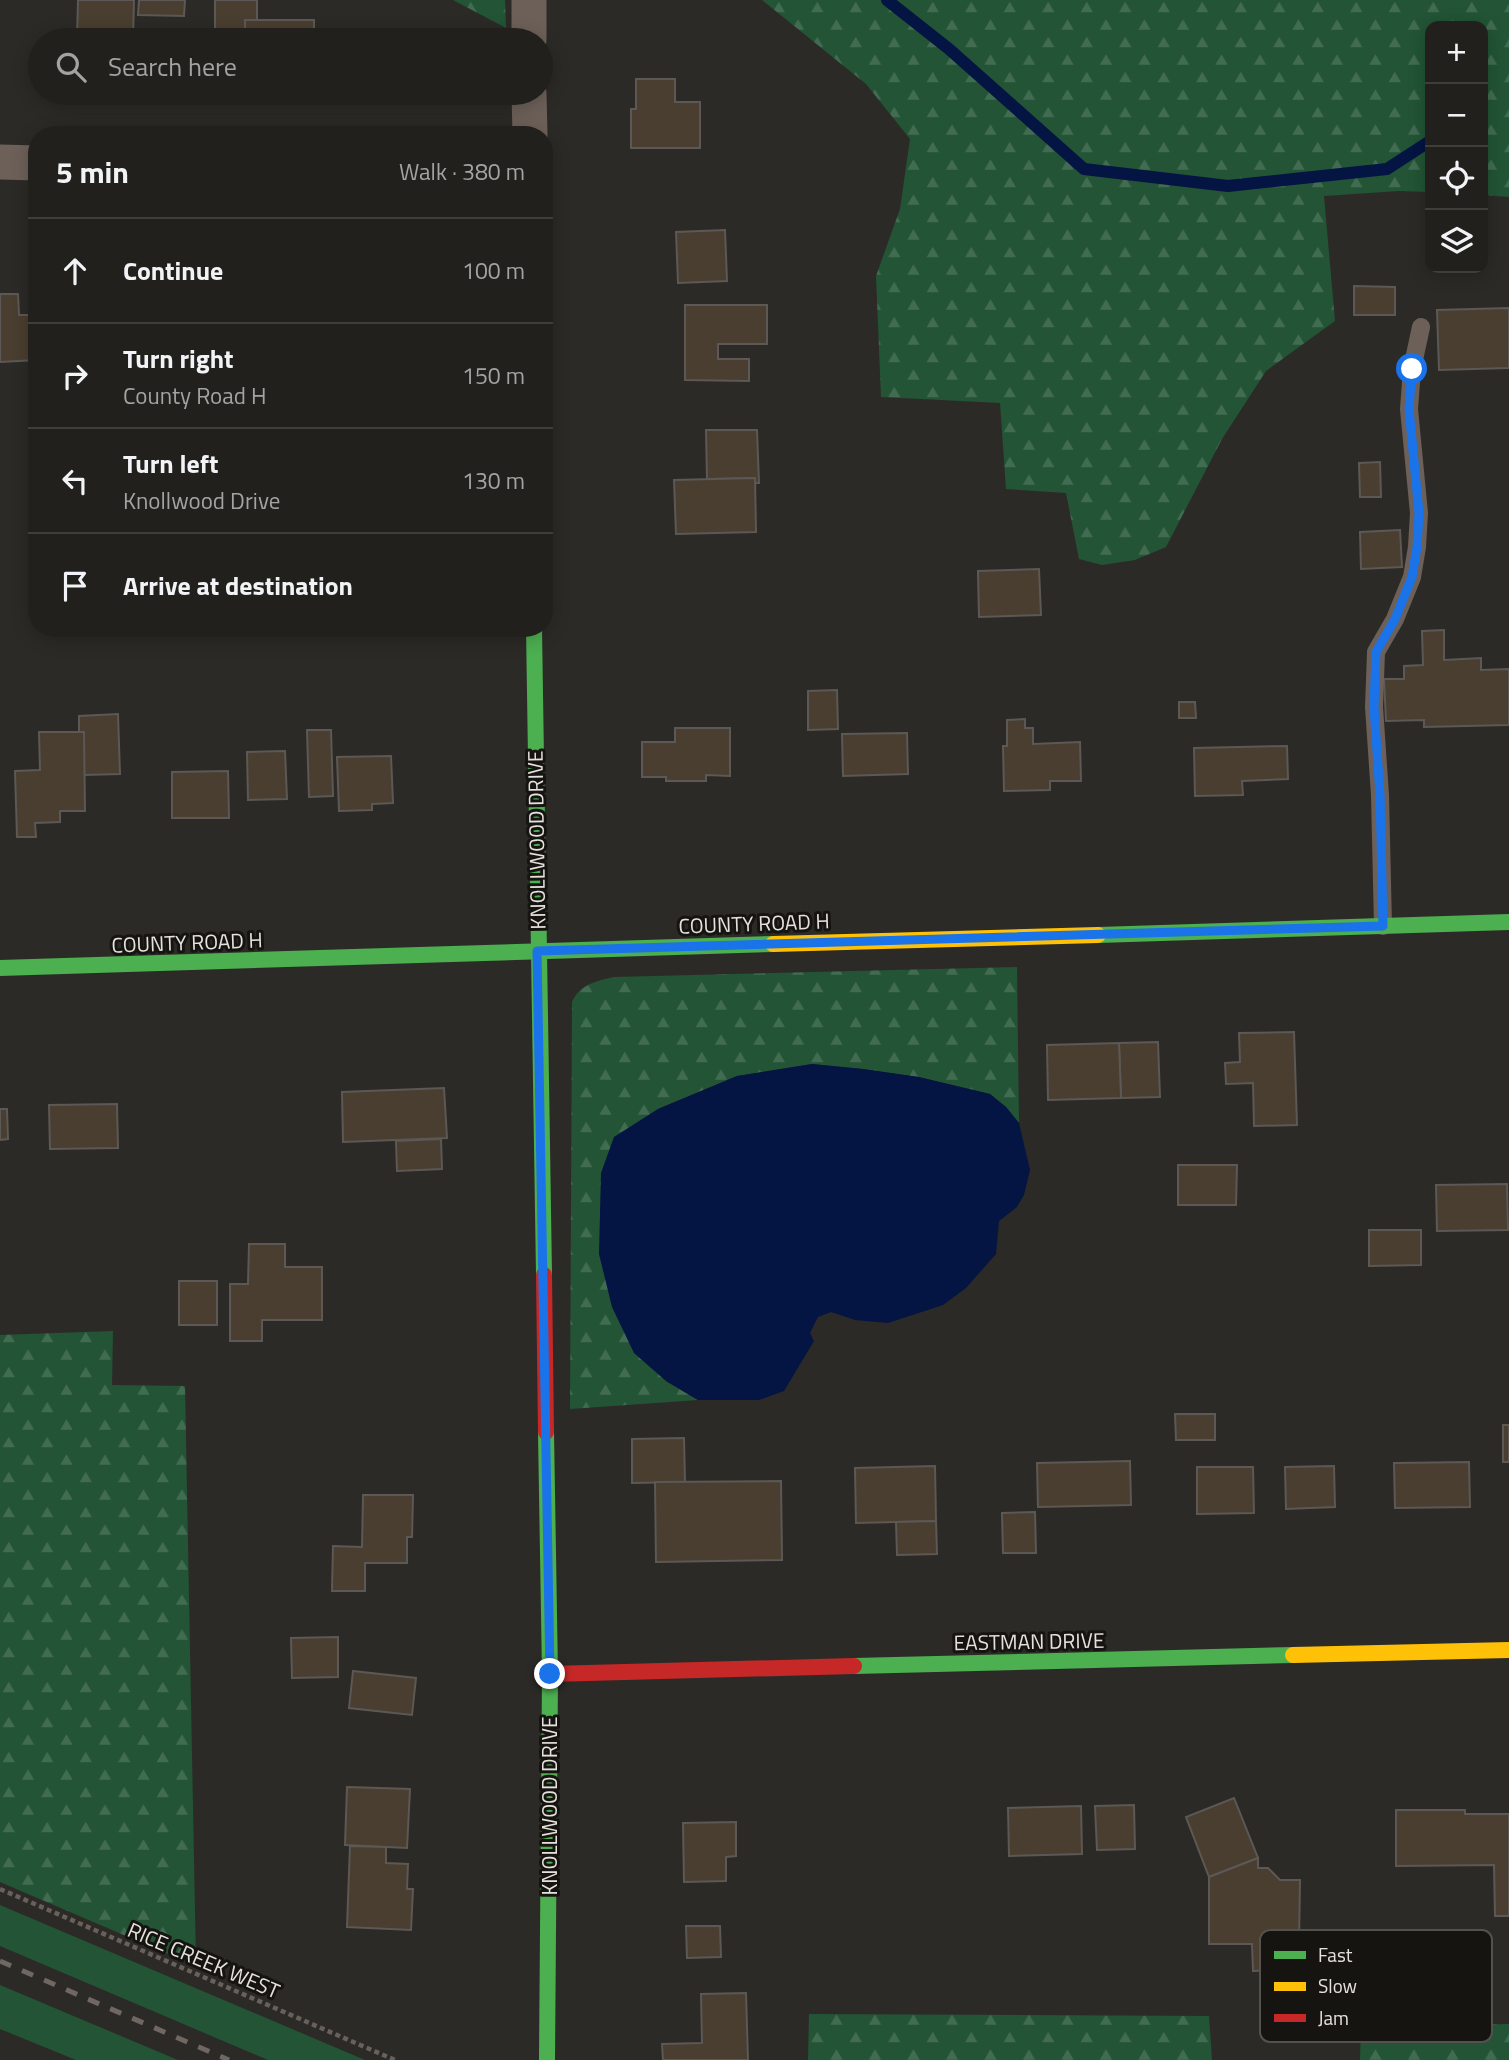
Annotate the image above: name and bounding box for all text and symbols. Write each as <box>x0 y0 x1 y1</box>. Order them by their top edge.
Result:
map controls <box>1425 21 1488 273</box>
button: + <box>1425 21 1488 84</box>
search box <box>28 28 553 105</box>
text: Search here <box>108 47 237 86</box>
icon: search <box>52 48 90 86</box>
button: − <box>1425 84 1488 147</box>
button: locate <box>1425 147 1488 210</box>
text: 5 min <box>56 149 129 195</box>
text: Walk · 380 m <box>399 154 525 189</box>
button: layers <box>1425 210 1488 273</box>
text: Continue <box>123 251 223 290</box>
icon: ahead <box>56 252 94 290</box>
text: 100 m <box>462 253 525 288</box>
text: Turn right <box>123 339 234 378</box>
route start <box>1396 353 1427 384</box>
icon: right <box>56 357 94 395</box>
text: 150 m <box>462 358 525 393</box>
text: County Road H <box>123 378 267 413</box>
text: Turn left <box>123 444 218 483</box>
icon: left <box>56 462 94 500</box>
text: 130 m <box>462 463 525 498</box>
text: Knollwood Drive <box>123 483 280 518</box>
text: Arrive at destination <box>123 566 353 605</box>
icon: arrive <box>56 567 94 605</box>
street label: KNOLLWOOD DRIVE <box>518 750 554 930</box>
street label: COUNTY ROAD H <box>678 904 830 942</box>
street label: COUNTY ROAD H <box>111 923 263 961</box>
street label: EASTMAN DRIVE <box>953 1624 1105 1658</box>
route end <box>534 1658 565 1689</box>
street label: KNOLLWOOD DRIVE <box>533 1716 565 1896</box>
street label: RICE CREEK WEST <box>123 1914 285 2006</box>
legend <box>1260 1930 1492 2042</box>
text: Fast <box>1318 1940 1353 1969</box>
text: Slow <box>1318 1971 1357 2000</box>
text: Jam <box>1318 2003 1349 2032</box>

